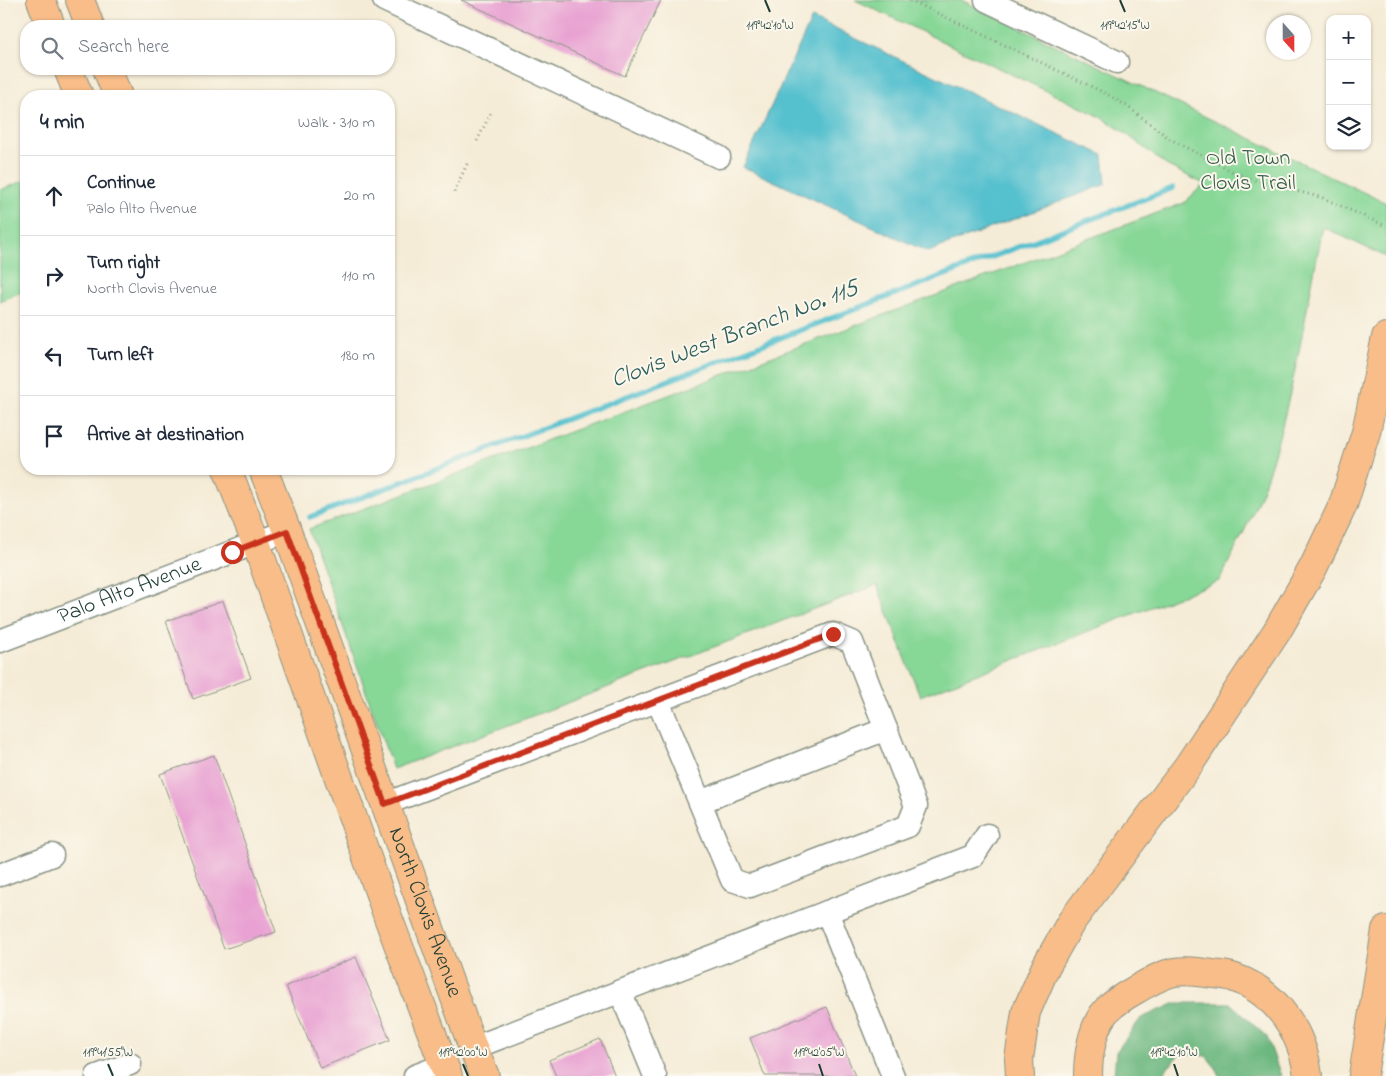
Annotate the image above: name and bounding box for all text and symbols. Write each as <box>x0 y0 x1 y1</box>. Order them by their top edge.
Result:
north arrow <box>1266 15 1311 60</box>
map controls <box>1326 15 1371 150</box>
button: + <box>1326 15 1371 60</box>
text: 119°42'10"W <box>746 17 794 35</box>
text: 119°42'15"W <box>1100 17 1150 35</box>
search box <box>20 20 395 75</box>
icon: search <box>38 34 66 62</box>
text: Search here <box>78 34 169 61</box>
button: − <box>1326 60 1371 105</box>
button: layers <box>1326 105 1371 150</box>
text: 4 min <box>40 108 84 138</box>
text: Walk · 310 m <box>298 111 375 135</box>
park label: Old Town Clovis Trail <box>1200 143 1296 200</box>
text: Continue <box>87 170 155 197</box>
icon: ahead <box>40 182 68 210</box>
text: 20 m <box>344 184 375 208</box>
text: Palo Alto Avenue <box>87 197 197 221</box>
text: Turn right <box>87 250 160 277</box>
icon: right <box>40 262 68 290</box>
text: 110 m <box>341 264 375 288</box>
water label: Clovis West Branch No. 115 <box>606 271 867 398</box>
text: North Clovis Avenue <box>87 277 217 301</box>
icon: left <box>40 342 68 370</box>
text: Turn left <box>87 342 154 369</box>
text: 180 m <box>341 344 375 368</box>
icon: arrive <box>40 422 68 450</box>
text: Arrive at destination <box>87 422 244 449</box>
route start <box>221 541 244 564</box>
street label: Palo Alto Avenue <box>53 549 206 633</box>
route end <box>822 623 845 646</box>
street label: North Clovis Avenue <box>379 823 470 1002</box>
text: 119°41'55"W <box>83 1044 133 1062</box>
text: 119°42'00"W <box>438 1044 488 1062</box>
text: 119°42'05"W <box>794 1044 844 1062</box>
text: 119°42'10"W <box>1150 1044 1198 1062</box>

